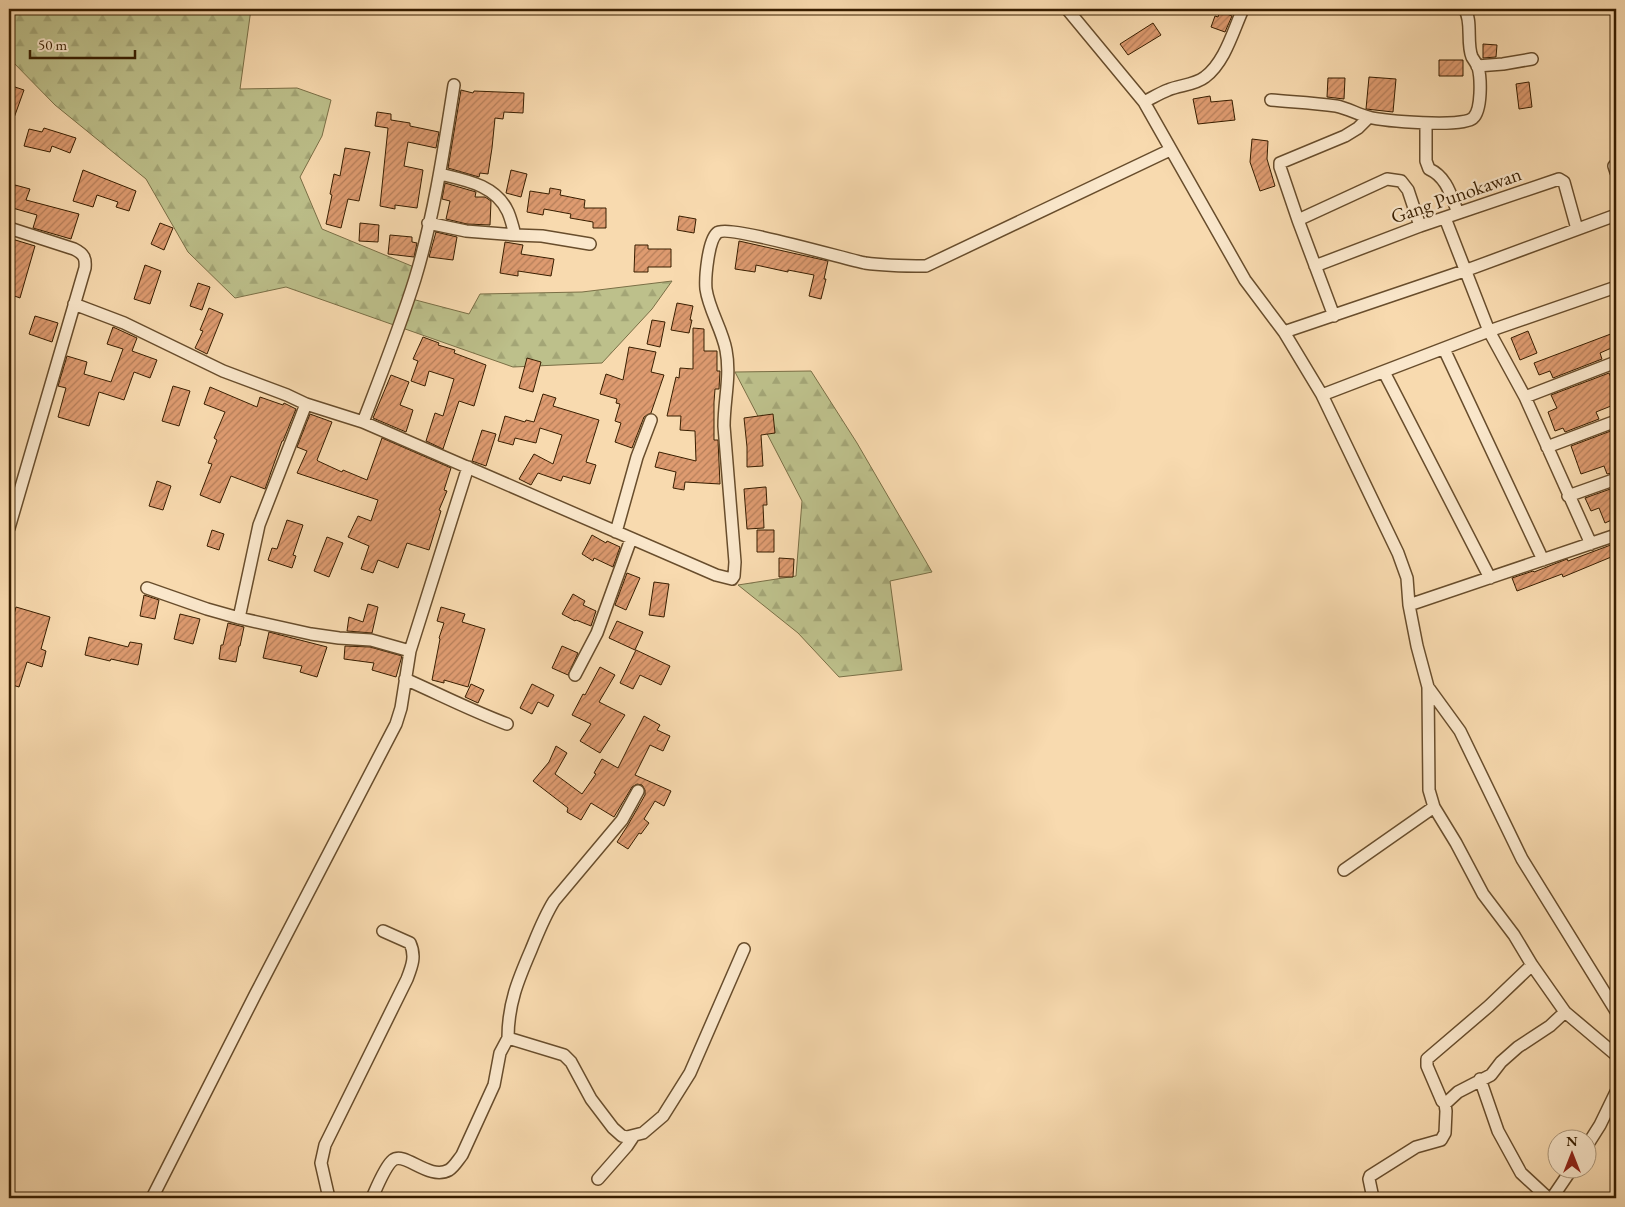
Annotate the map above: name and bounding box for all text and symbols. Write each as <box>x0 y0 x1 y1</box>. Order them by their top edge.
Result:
scale bar <box>30 28 135 60</box>
text: 50 m <box>38 35 67 54</box>
street label: Gang Punokawan <box>1387 160 1525 230</box>
north arrow <box>1548 1130 1598 1180</box>
text: N <box>1566 1132 1578 1150</box>

